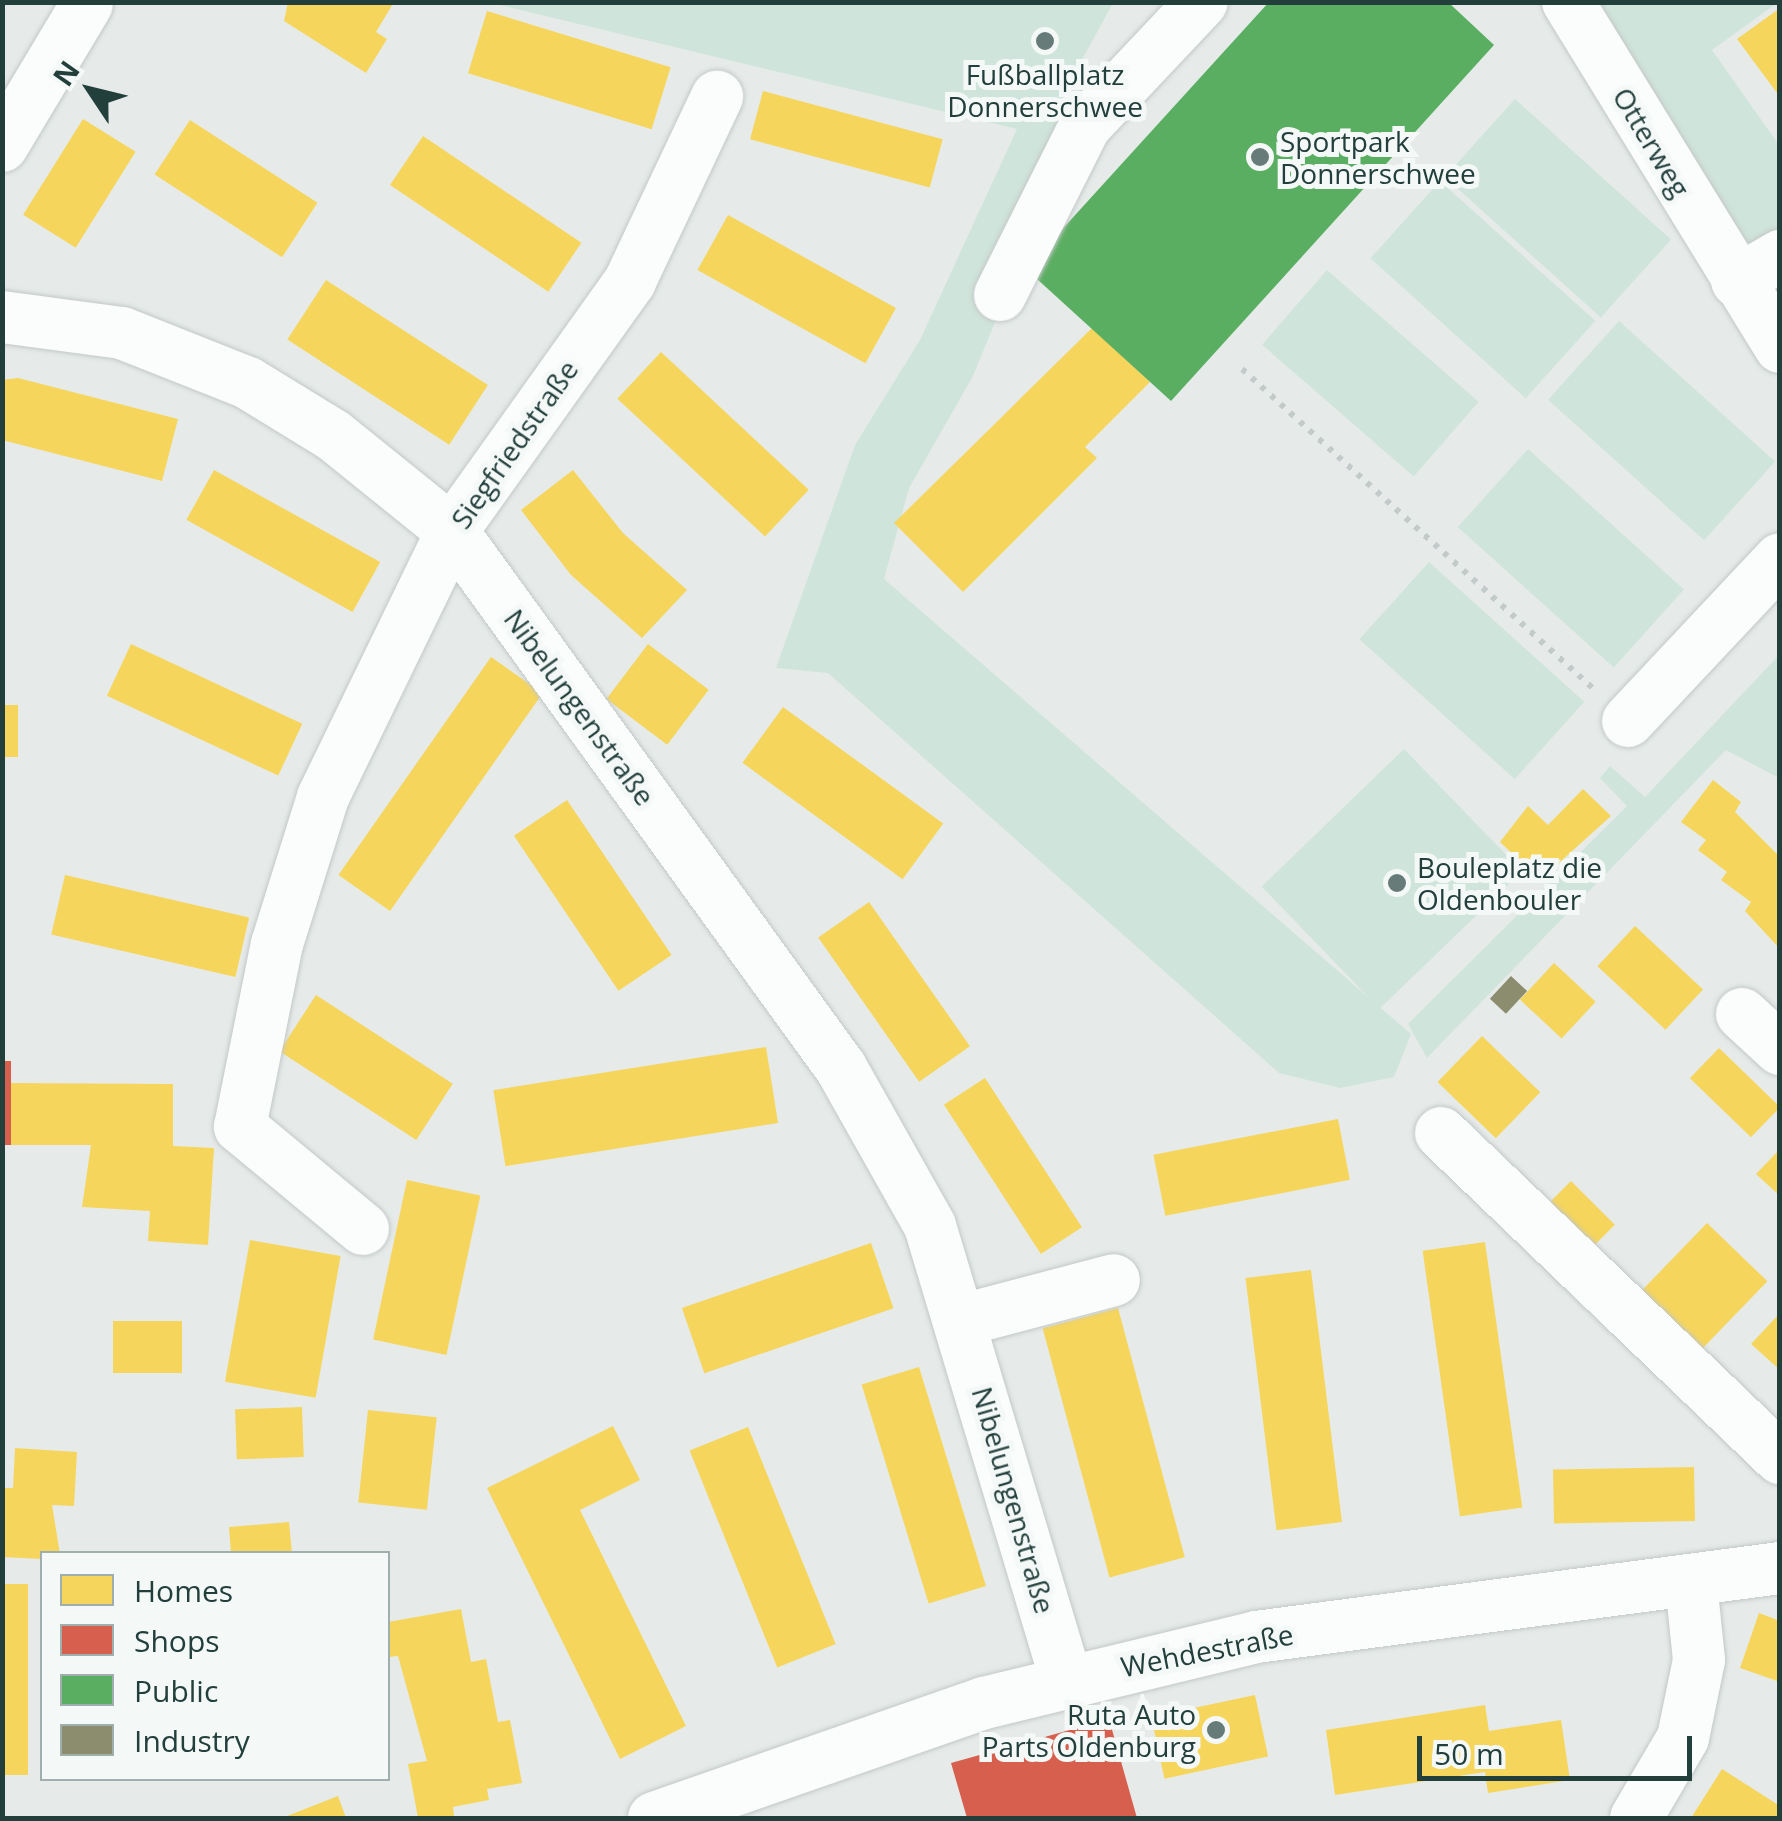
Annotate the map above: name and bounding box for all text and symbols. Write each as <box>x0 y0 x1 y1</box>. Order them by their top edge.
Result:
marker: Fußballplatz Donnerschwee <box>1034 30 1056 52</box>
north arrow <box>40 40 140 140</box>
text: N <box>43 53 88 93</box>
place label: Fußballplatz Donnerschwee <box>947 57 1143 123</box>
street label: Otterweg <box>1606 81 1698 203</box>
place label: Sportpark Donnerschwee <box>1280 124 1476 190</box>
marker: Sportpark Donnerschwee <box>1249 146 1271 168</box>
street label: Siegfriedstraße <box>444 353 584 535</box>
street label: Nibelungenstraße <box>498 602 662 812</box>
place label: Bouleplatz die Oldenbouler <box>1417 850 1602 916</box>
marker: Bouleplatz die Oldenbouler <box>1386 872 1408 894</box>
street label: Nibelungenstraße <box>966 1383 1062 1617</box>
legend <box>40 1551 390 1781</box>
text: Homes <box>134 1570 233 1611</box>
street label: Wehdestraße <box>1118 1617 1296 1683</box>
text: Shops <box>134 1620 220 1661</box>
text: Public <box>134 1670 218 1711</box>
place label: Ruta Auto Parts Oldenburg <box>982 1697 1196 1763</box>
scale bar <box>1422 1716 1697 1778</box>
marker: Ruta Auto Parts Oldenburg <box>1205 1719 1227 1741</box>
text: Industry <box>134 1720 250 1761</box>
text: 50 m <box>1434 1733 1504 1774</box>

